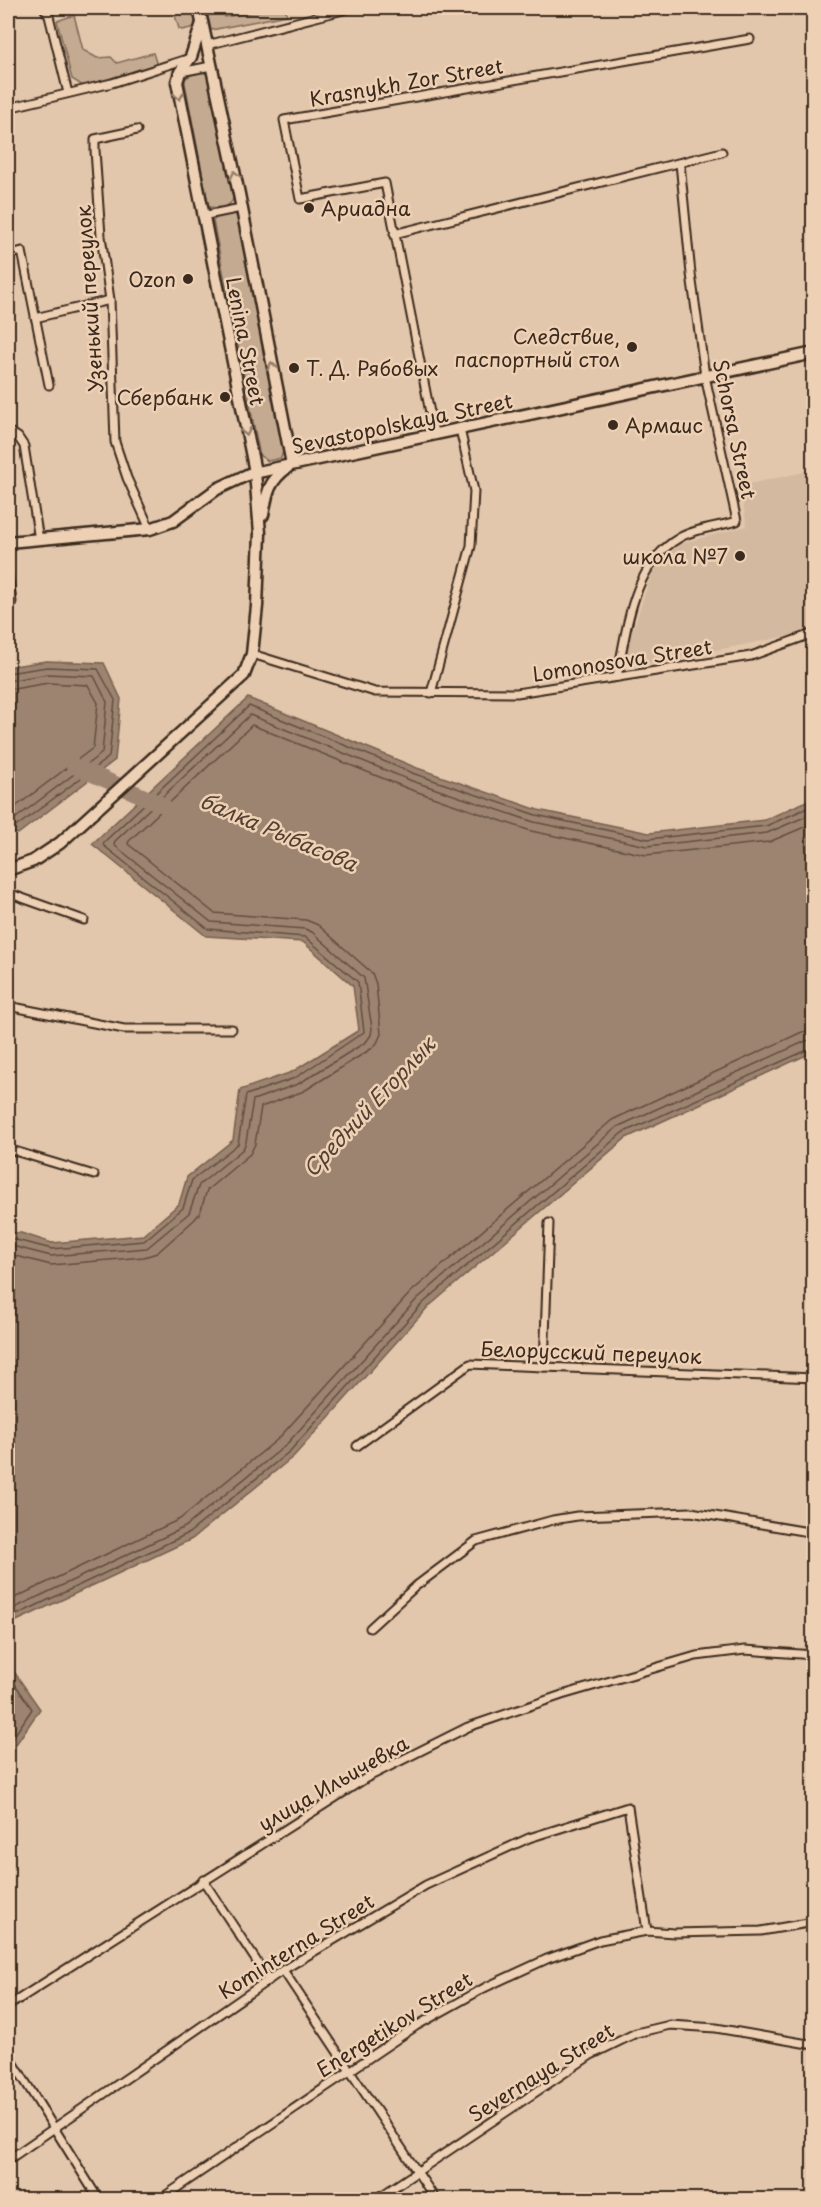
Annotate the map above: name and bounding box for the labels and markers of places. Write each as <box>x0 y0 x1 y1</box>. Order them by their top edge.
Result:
place label: Ариадна <box>321 193 411 223</box>
marker: Ариадна <box>302 201 316 215</box>
place label: Ozon <box>128 264 176 294</box>
marker: Ozon <box>181 272 195 286</box>
place label: Следствие, паспортный стол <box>454 321 620 374</box>
marker: Следствие, паспортный стол <box>625 340 639 354</box>
place label: Т. Д. Рябовых <box>306 353 438 383</box>
marker: Т. Д. Рябовых <box>287 361 301 375</box>
place label: Сбербанк <box>117 382 213 412</box>
marker: Сбербанк <box>218 390 232 404</box>
place label: Армаис <box>625 410 703 440</box>
marker: Армаис <box>606 418 620 432</box>
place label: школа №7 <box>622 541 728 571</box>
marker: школа №7 <box>733 549 747 563</box>

